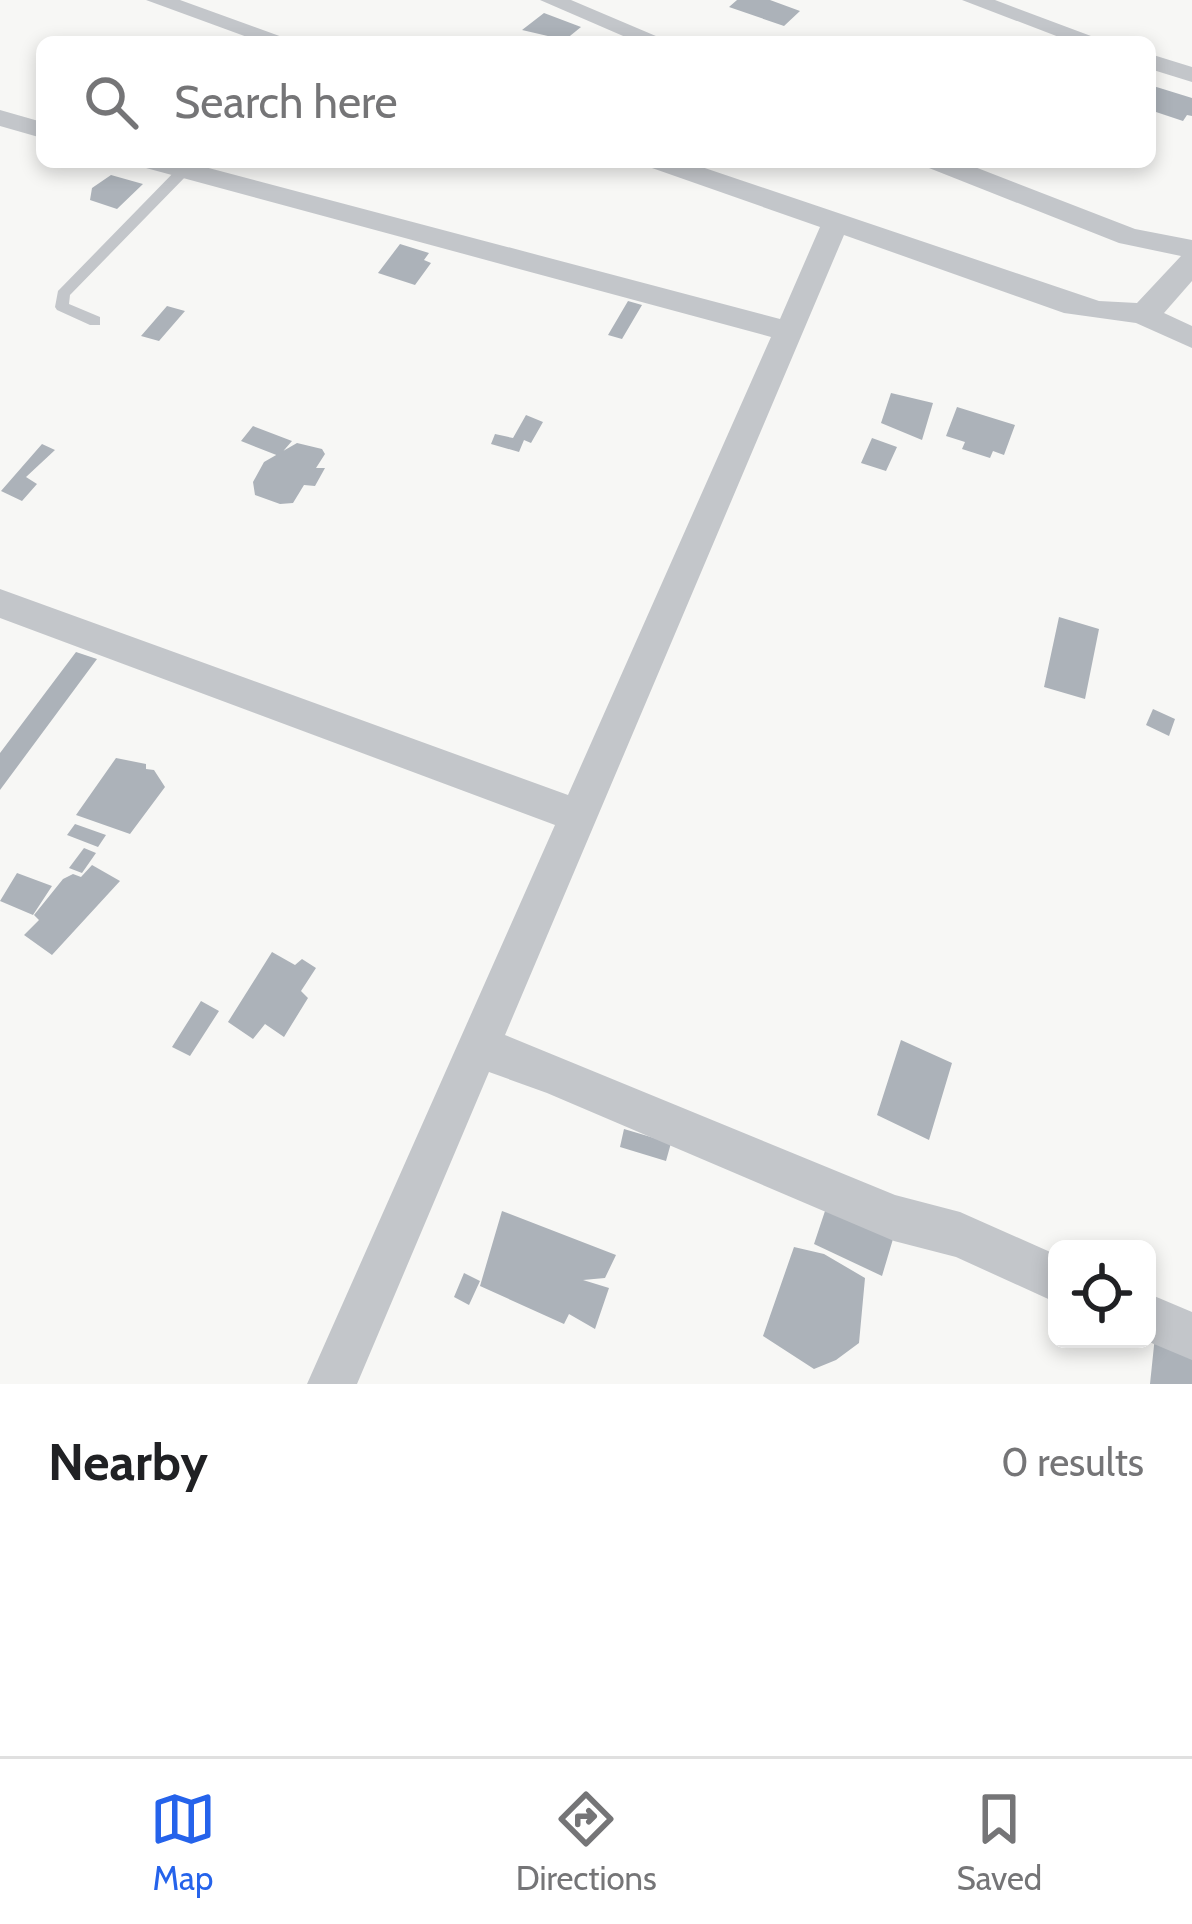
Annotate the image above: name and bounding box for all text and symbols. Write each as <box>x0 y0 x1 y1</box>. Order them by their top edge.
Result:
search box <box>36 36 1156 168</box>
icon: search <box>78 69 144 135</box>
text: Search here <box>174 75 398 129</box>
map controls <box>1048 1240 1156 1348</box>
button: locate <box>1048 1240 1156 1348</box>
text: Nearby <box>48 1431 208 1493</box>
text: 0 results <box>1001 1438 1144 1486</box>
tab: Map <box>150 1786 216 1898</box>
tab: Directions <box>516 1786 657 1898</box>
tab: Saved <box>956 1786 1042 1898</box>

